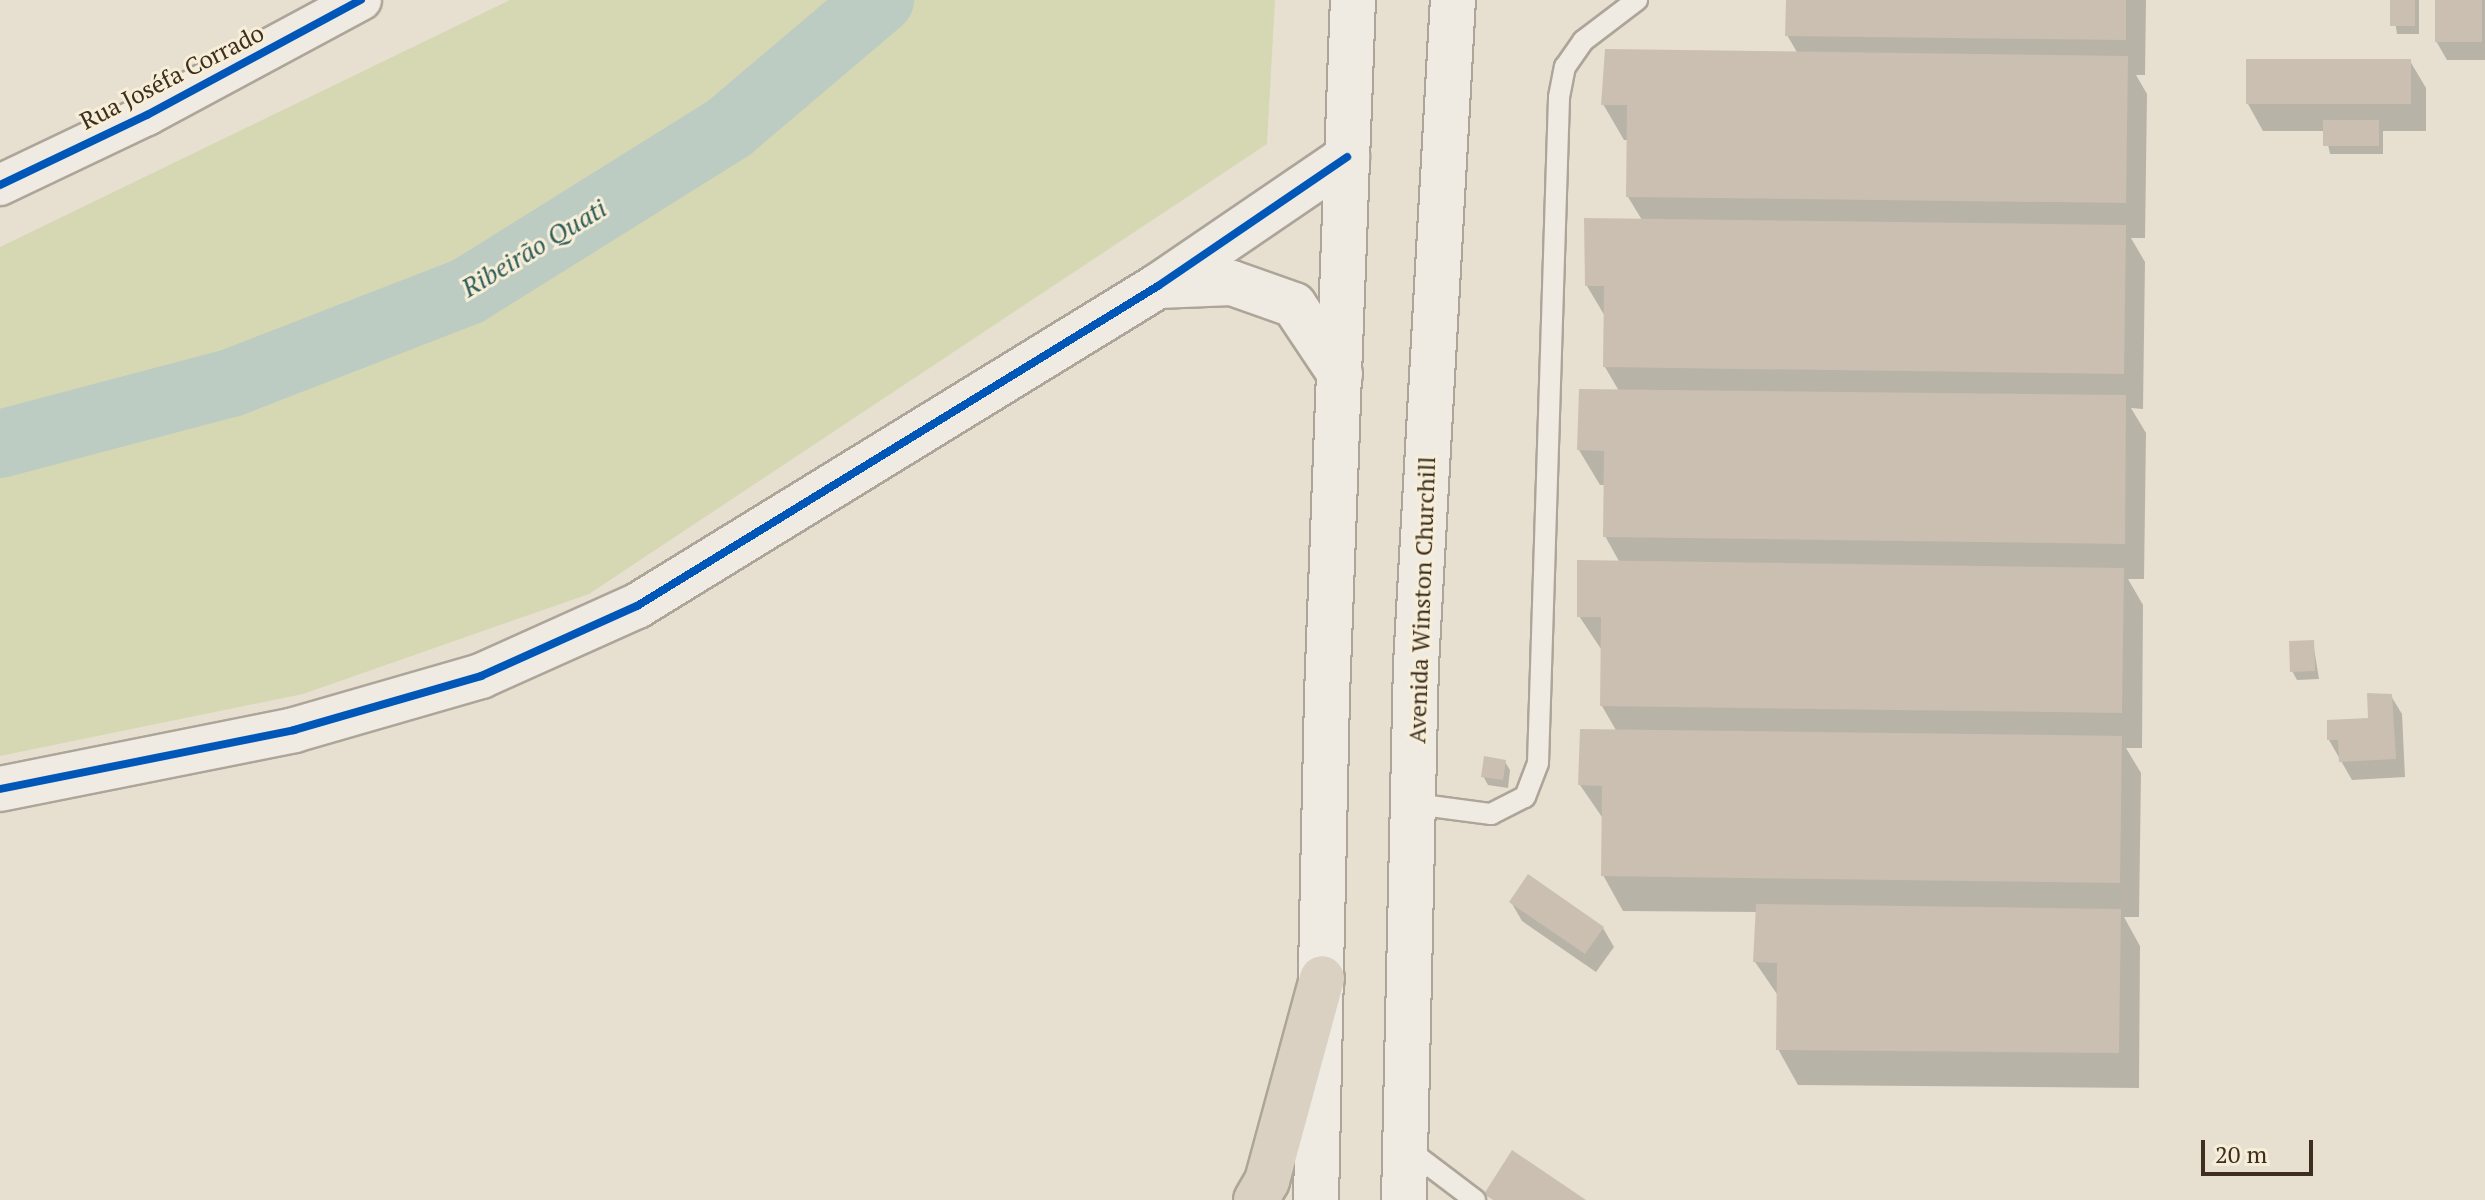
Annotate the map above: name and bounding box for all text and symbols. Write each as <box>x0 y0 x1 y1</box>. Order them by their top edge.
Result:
street label: Rua Joséfa Corrado <box>75 18 269 136</box>
water label: Ribeirão Quati <box>456 193 612 303</box>
street label: Avenida Winston Churchill <box>1403 456 1441 744</box>
scale bar <box>2205 1124 2317 1174</box>
text: 20 m <box>2215 1138 2267 1170</box>

